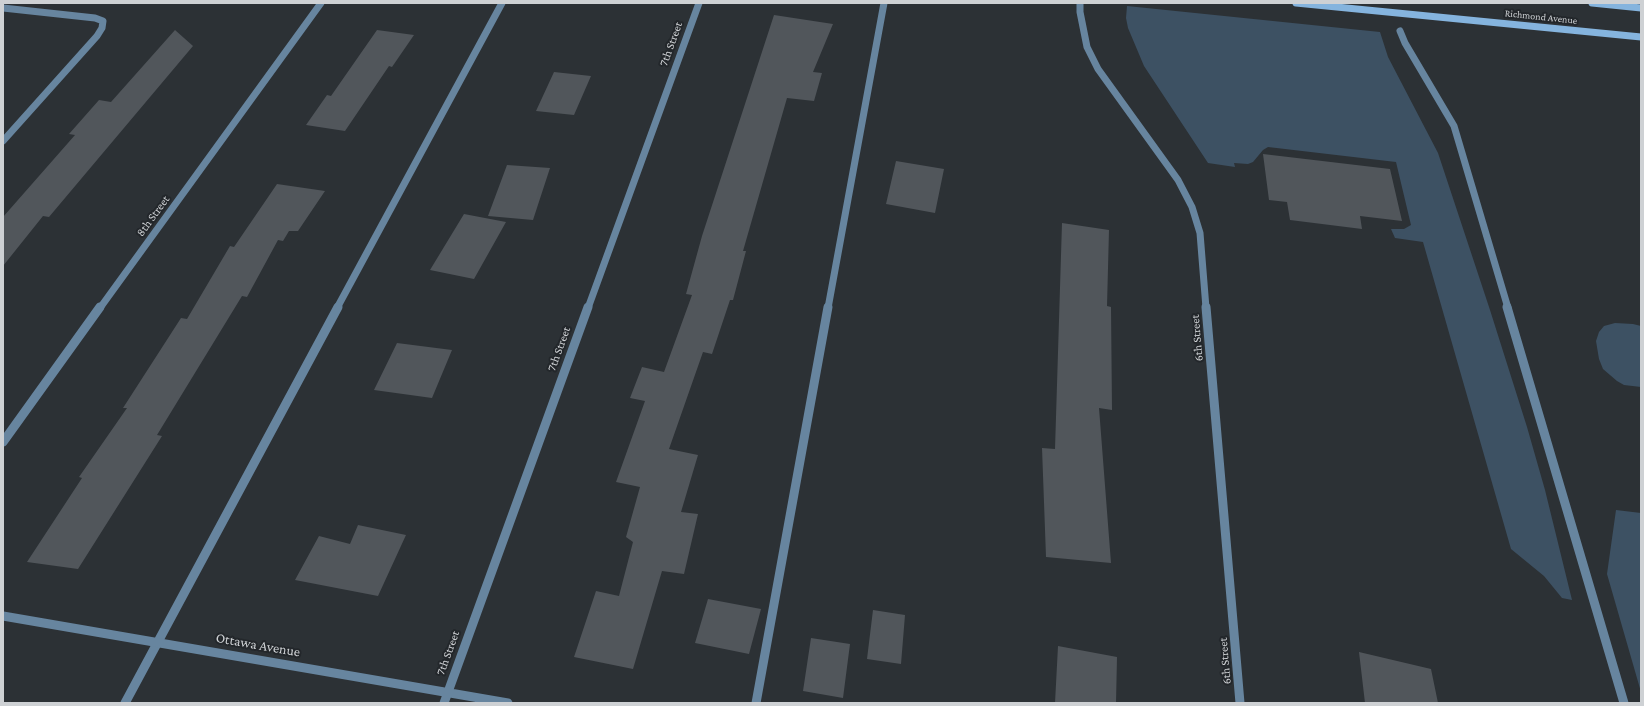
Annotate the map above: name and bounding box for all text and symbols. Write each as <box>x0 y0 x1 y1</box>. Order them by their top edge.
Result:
street label: Richmond Avenue <box>1504 7 1578 27</box>
street label: 7th Street <box>656 20 686 68</box>
street label: 8th Street <box>133 193 173 239</box>
street label: 6th Street <box>1188 314 1206 362</box>
street label: 7th Street <box>544 325 574 373</box>
street label: Ottawa Avenue <box>214 629 302 661</box>
street label: 7th Street <box>433 629 463 677</box>
street label: 6th Street <box>1216 637 1234 685</box>

